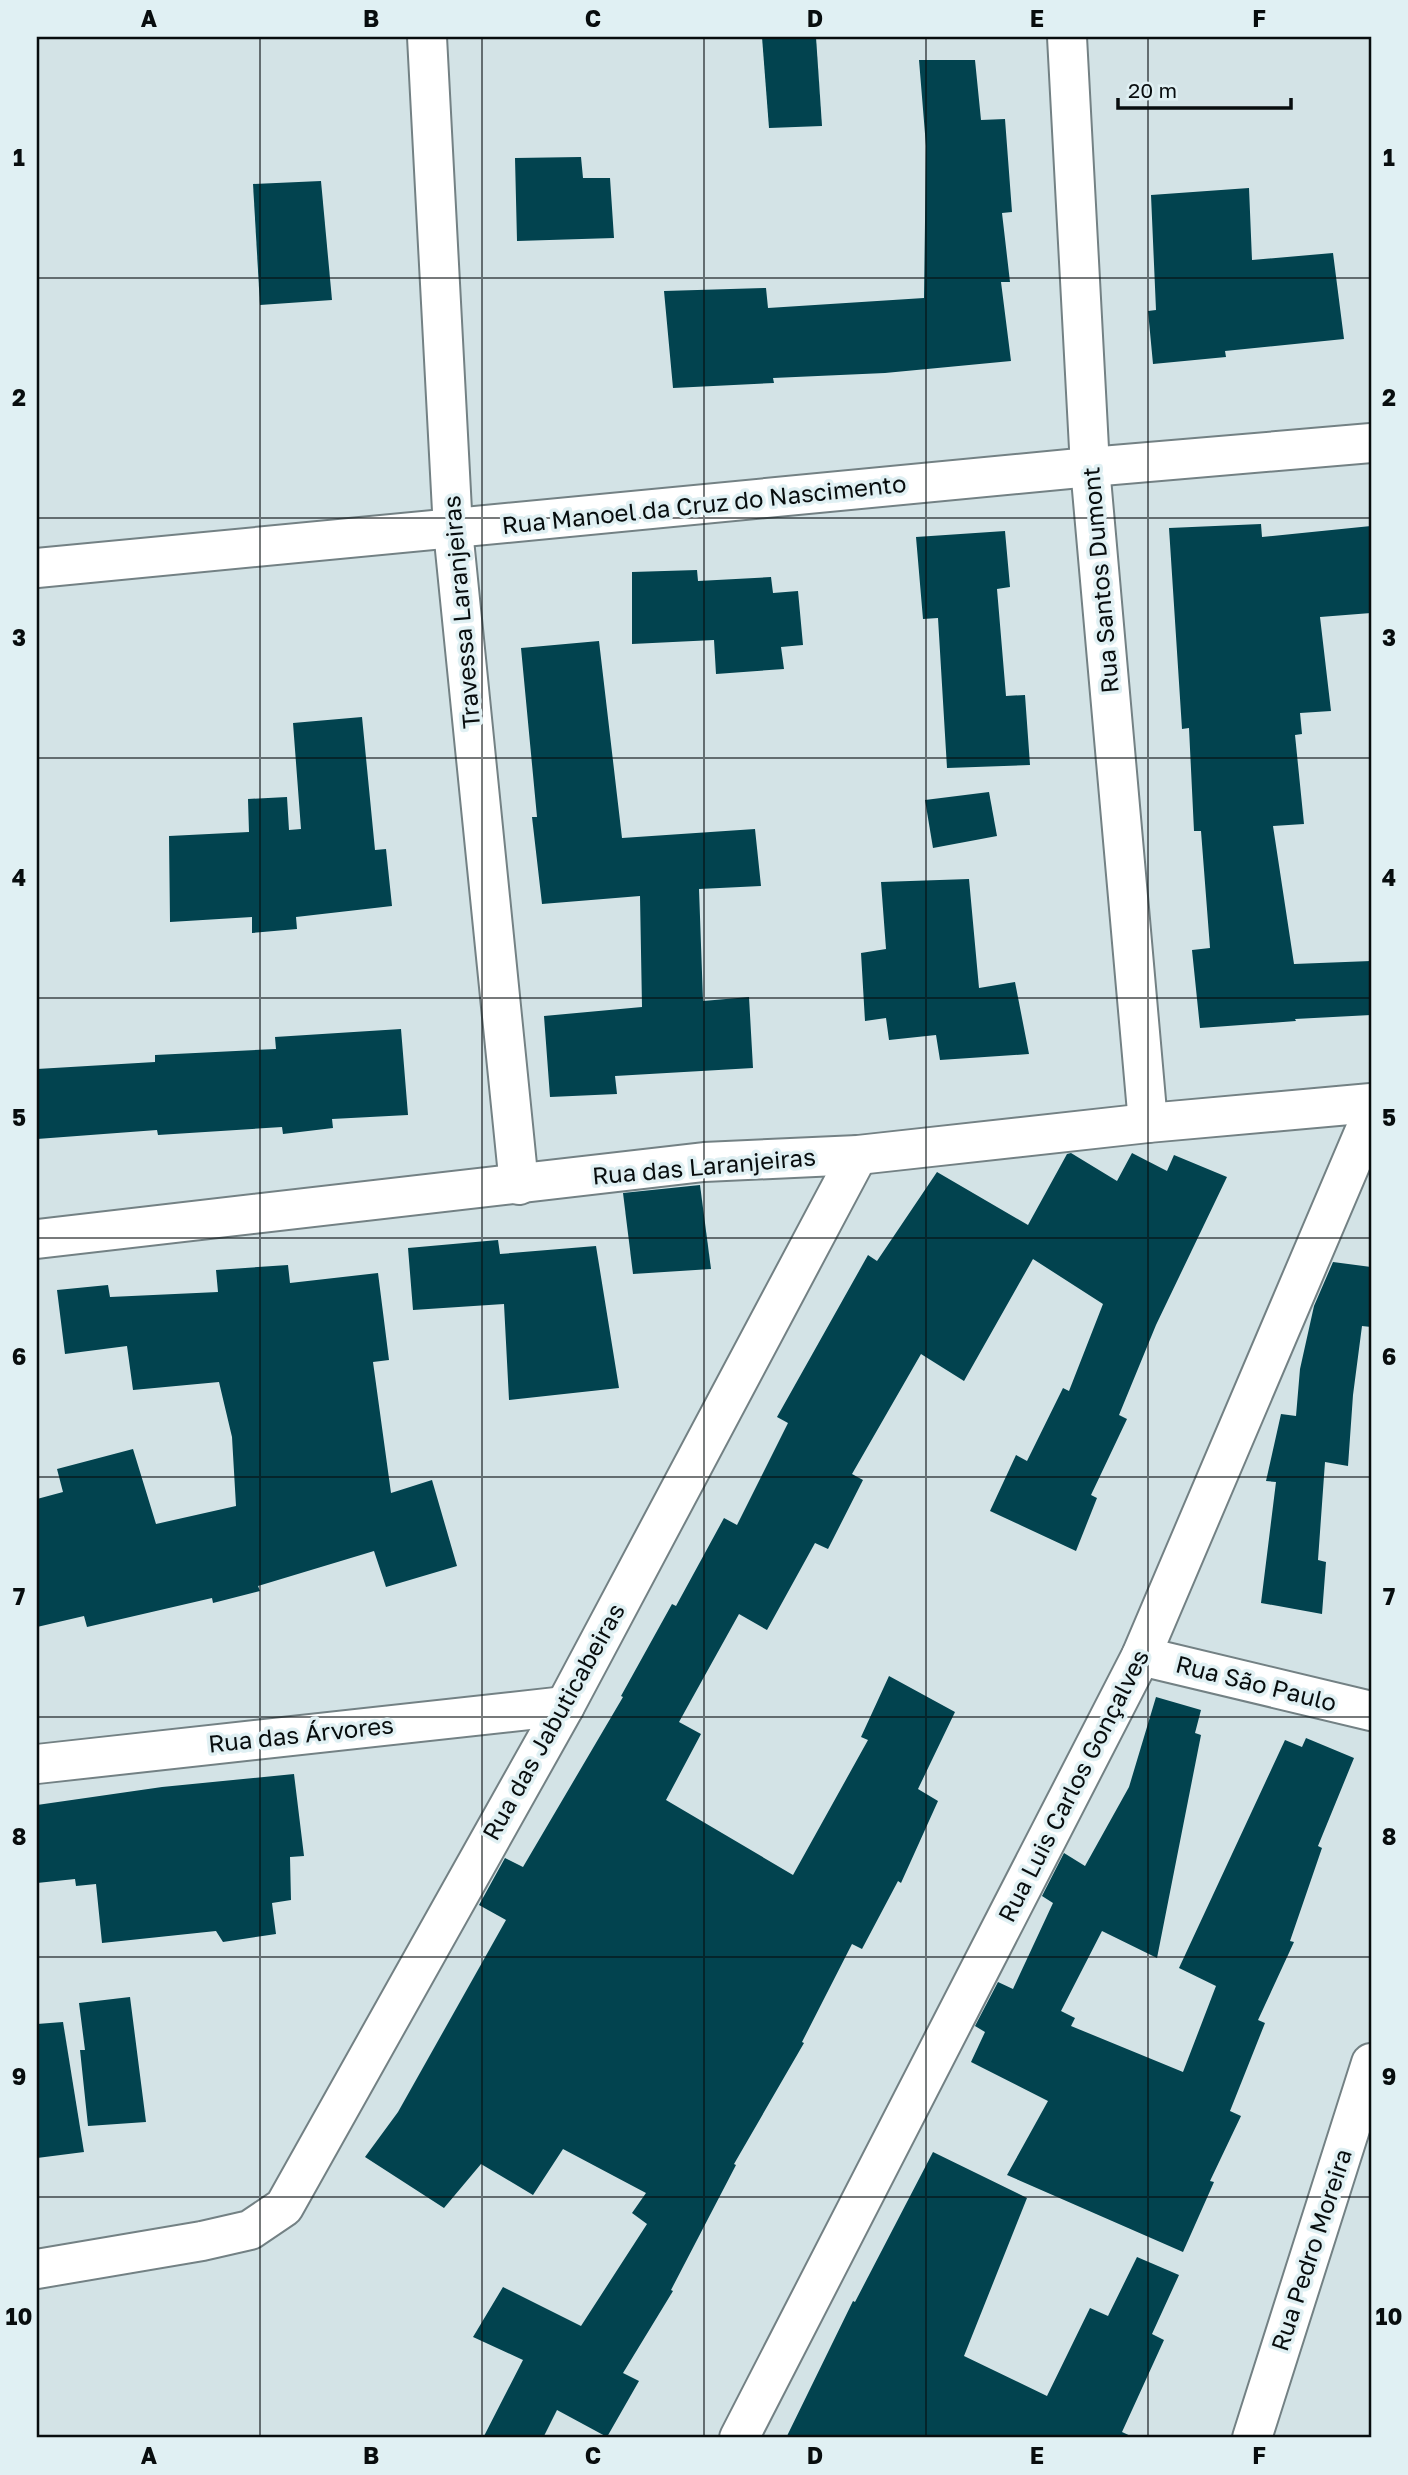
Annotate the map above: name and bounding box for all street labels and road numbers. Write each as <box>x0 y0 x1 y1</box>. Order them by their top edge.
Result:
street label: Rua Santos Dumont <box>1075 466 1124 695</box>
street label: Rua Manoel da Cruz do Nascimento <box>500 468 908 539</box>
street label: Travessa Laranjeiras <box>436 494 485 730</box>
street label: Rua das Laranjeiras <box>591 1141 817 1190</box>
street label: Rua das Jabuticabeiras <box>475 1598 630 1845</box>
street label: Rua Luis Carlos Gonçalves <box>991 1644 1154 1926</box>
street label: Rua São Paulo <box>1173 1649 1340 1717</box>
street label: Rua das Árvores <box>207 1709 395 1758</box>
street label: Rua Pedro Moreira <box>1264 2145 1357 2354</box>

